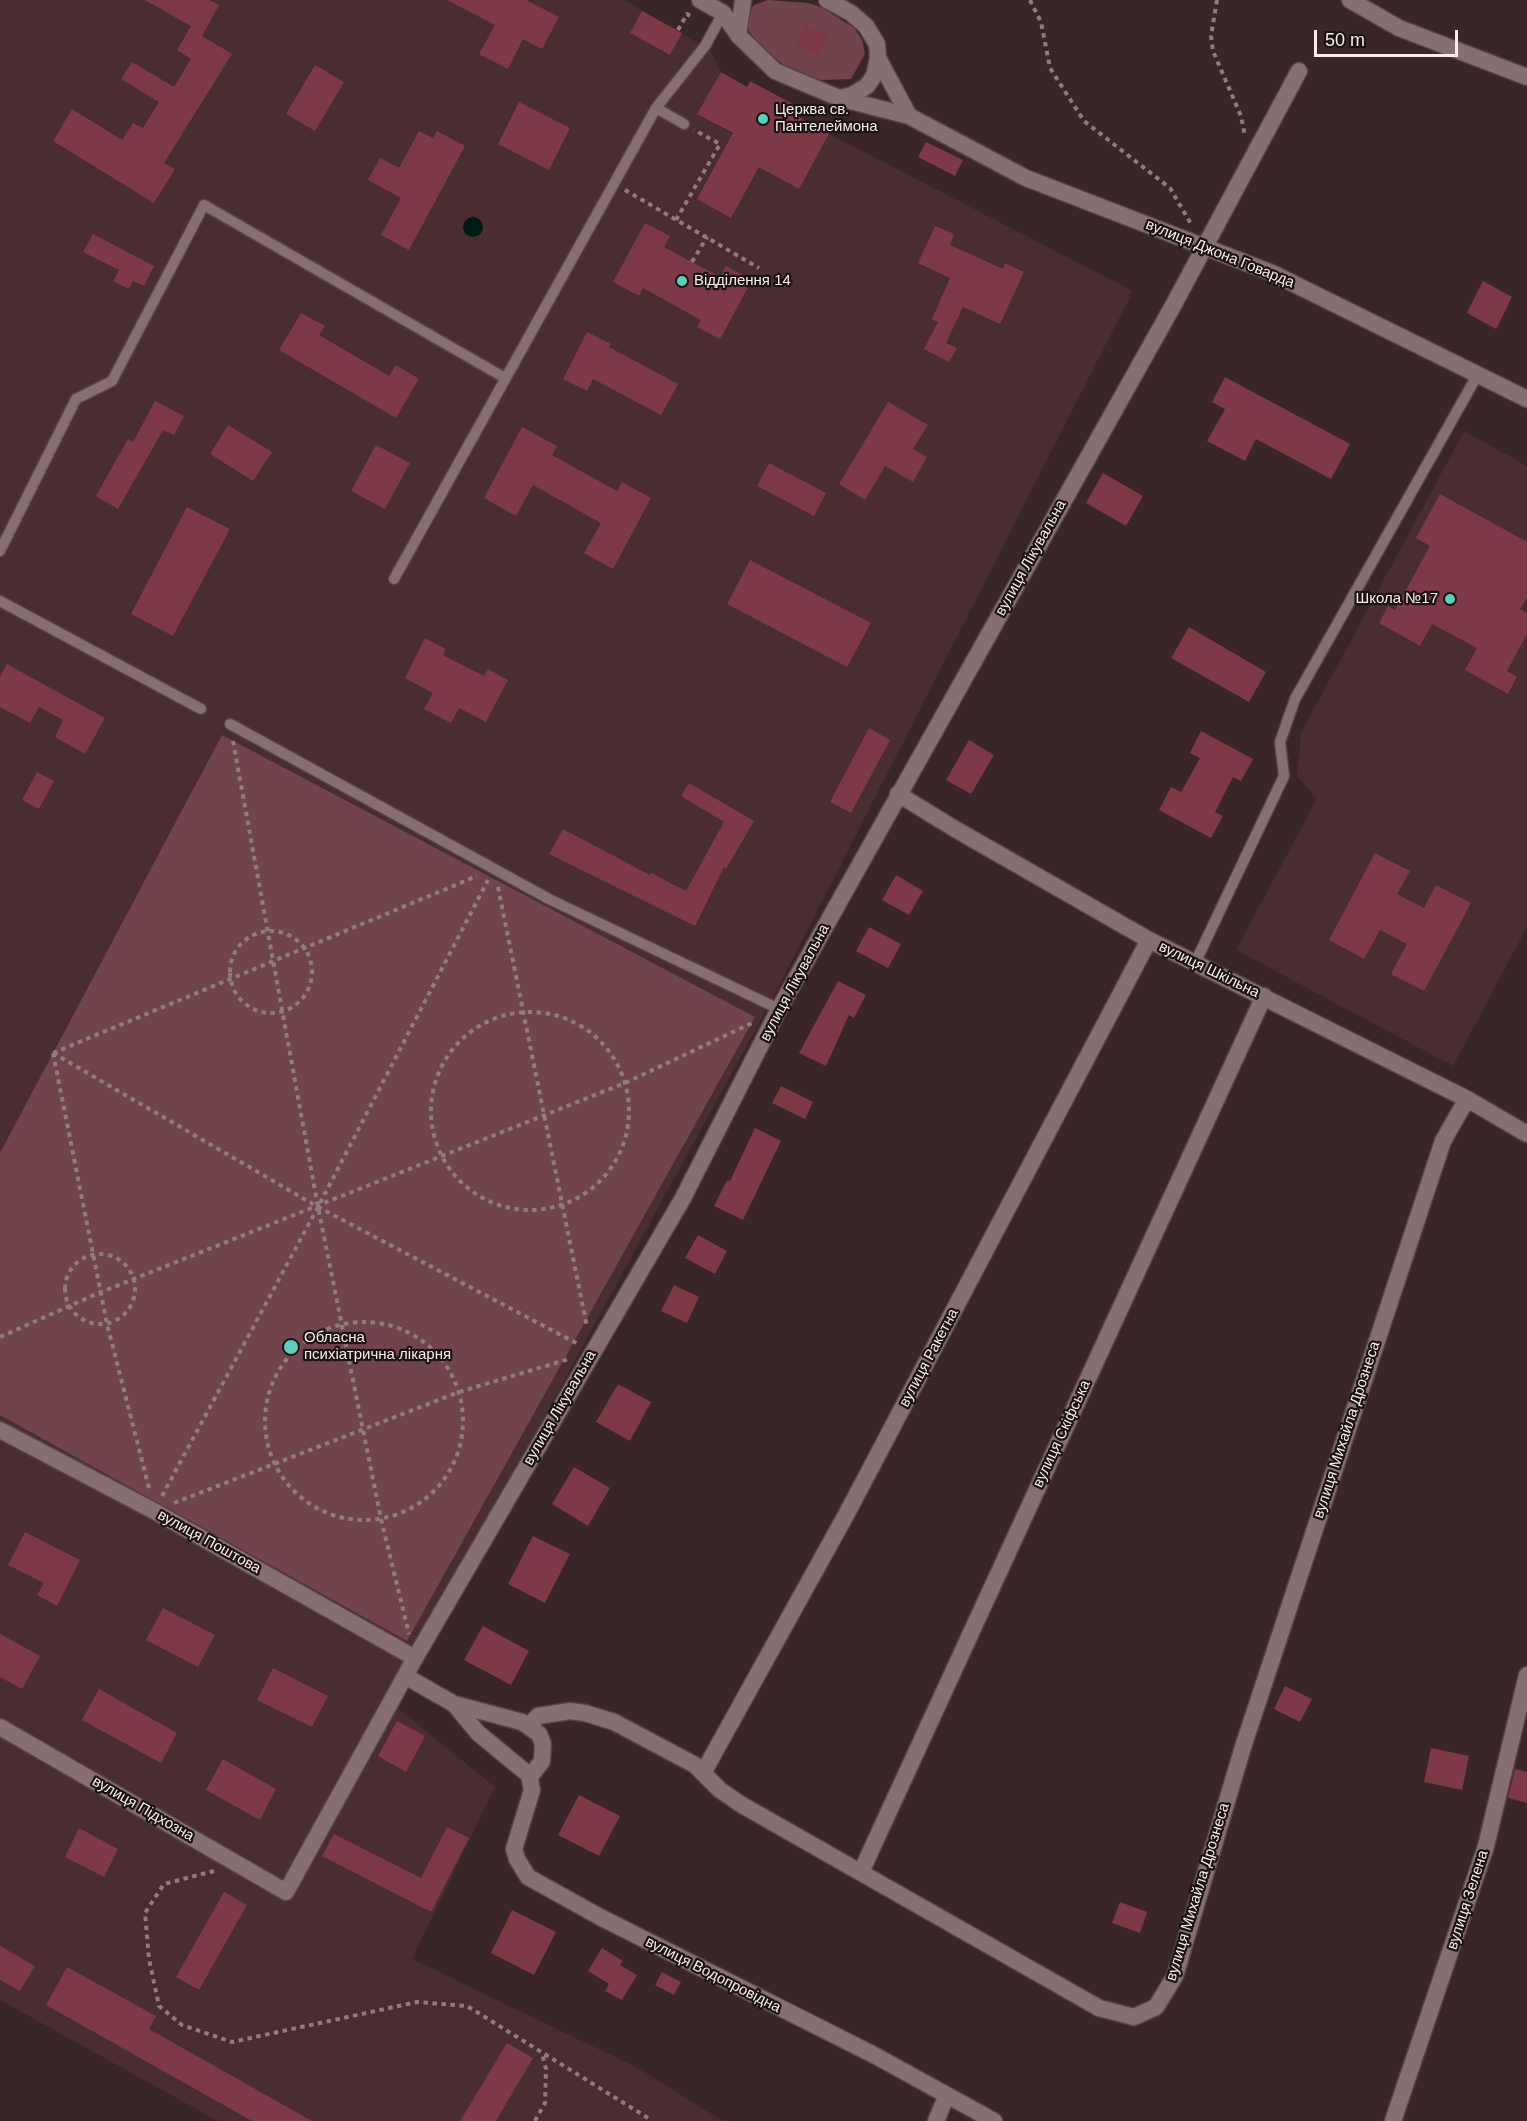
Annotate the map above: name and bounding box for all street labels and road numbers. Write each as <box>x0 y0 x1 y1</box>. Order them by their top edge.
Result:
street label: вулиця Джона Говарда <box>1143 216 1297 292</box>
street label: вулиця Лікувальна <box>992 497 1070 619</box>
street label: вулиця Лікувальна <box>757 922 833 1044</box>
street label: вулиця Шкільна <box>1156 938 1262 1002</box>
street label: вулиця Ракетна <box>896 1306 962 1410</box>
street label: вулиця Михайла Дрознеса <box>1310 1339 1384 1521</box>
street label: вулиця Лікувальна <box>520 1347 600 1469</box>
street label: вулиця Скіфська <box>1029 1377 1095 1491</box>
street label: вулиця Поштова <box>154 1506 264 1578</box>
street label: вулиця Підхозна <box>89 1773 197 1845</box>
street label: вулиця Михайла Дрознеса <box>1162 1801 1234 1983</box>
street label: вулиця Зелена <box>1443 1848 1493 1952</box>
street label: вулиця Водопровідна <box>642 1933 784 2017</box>

